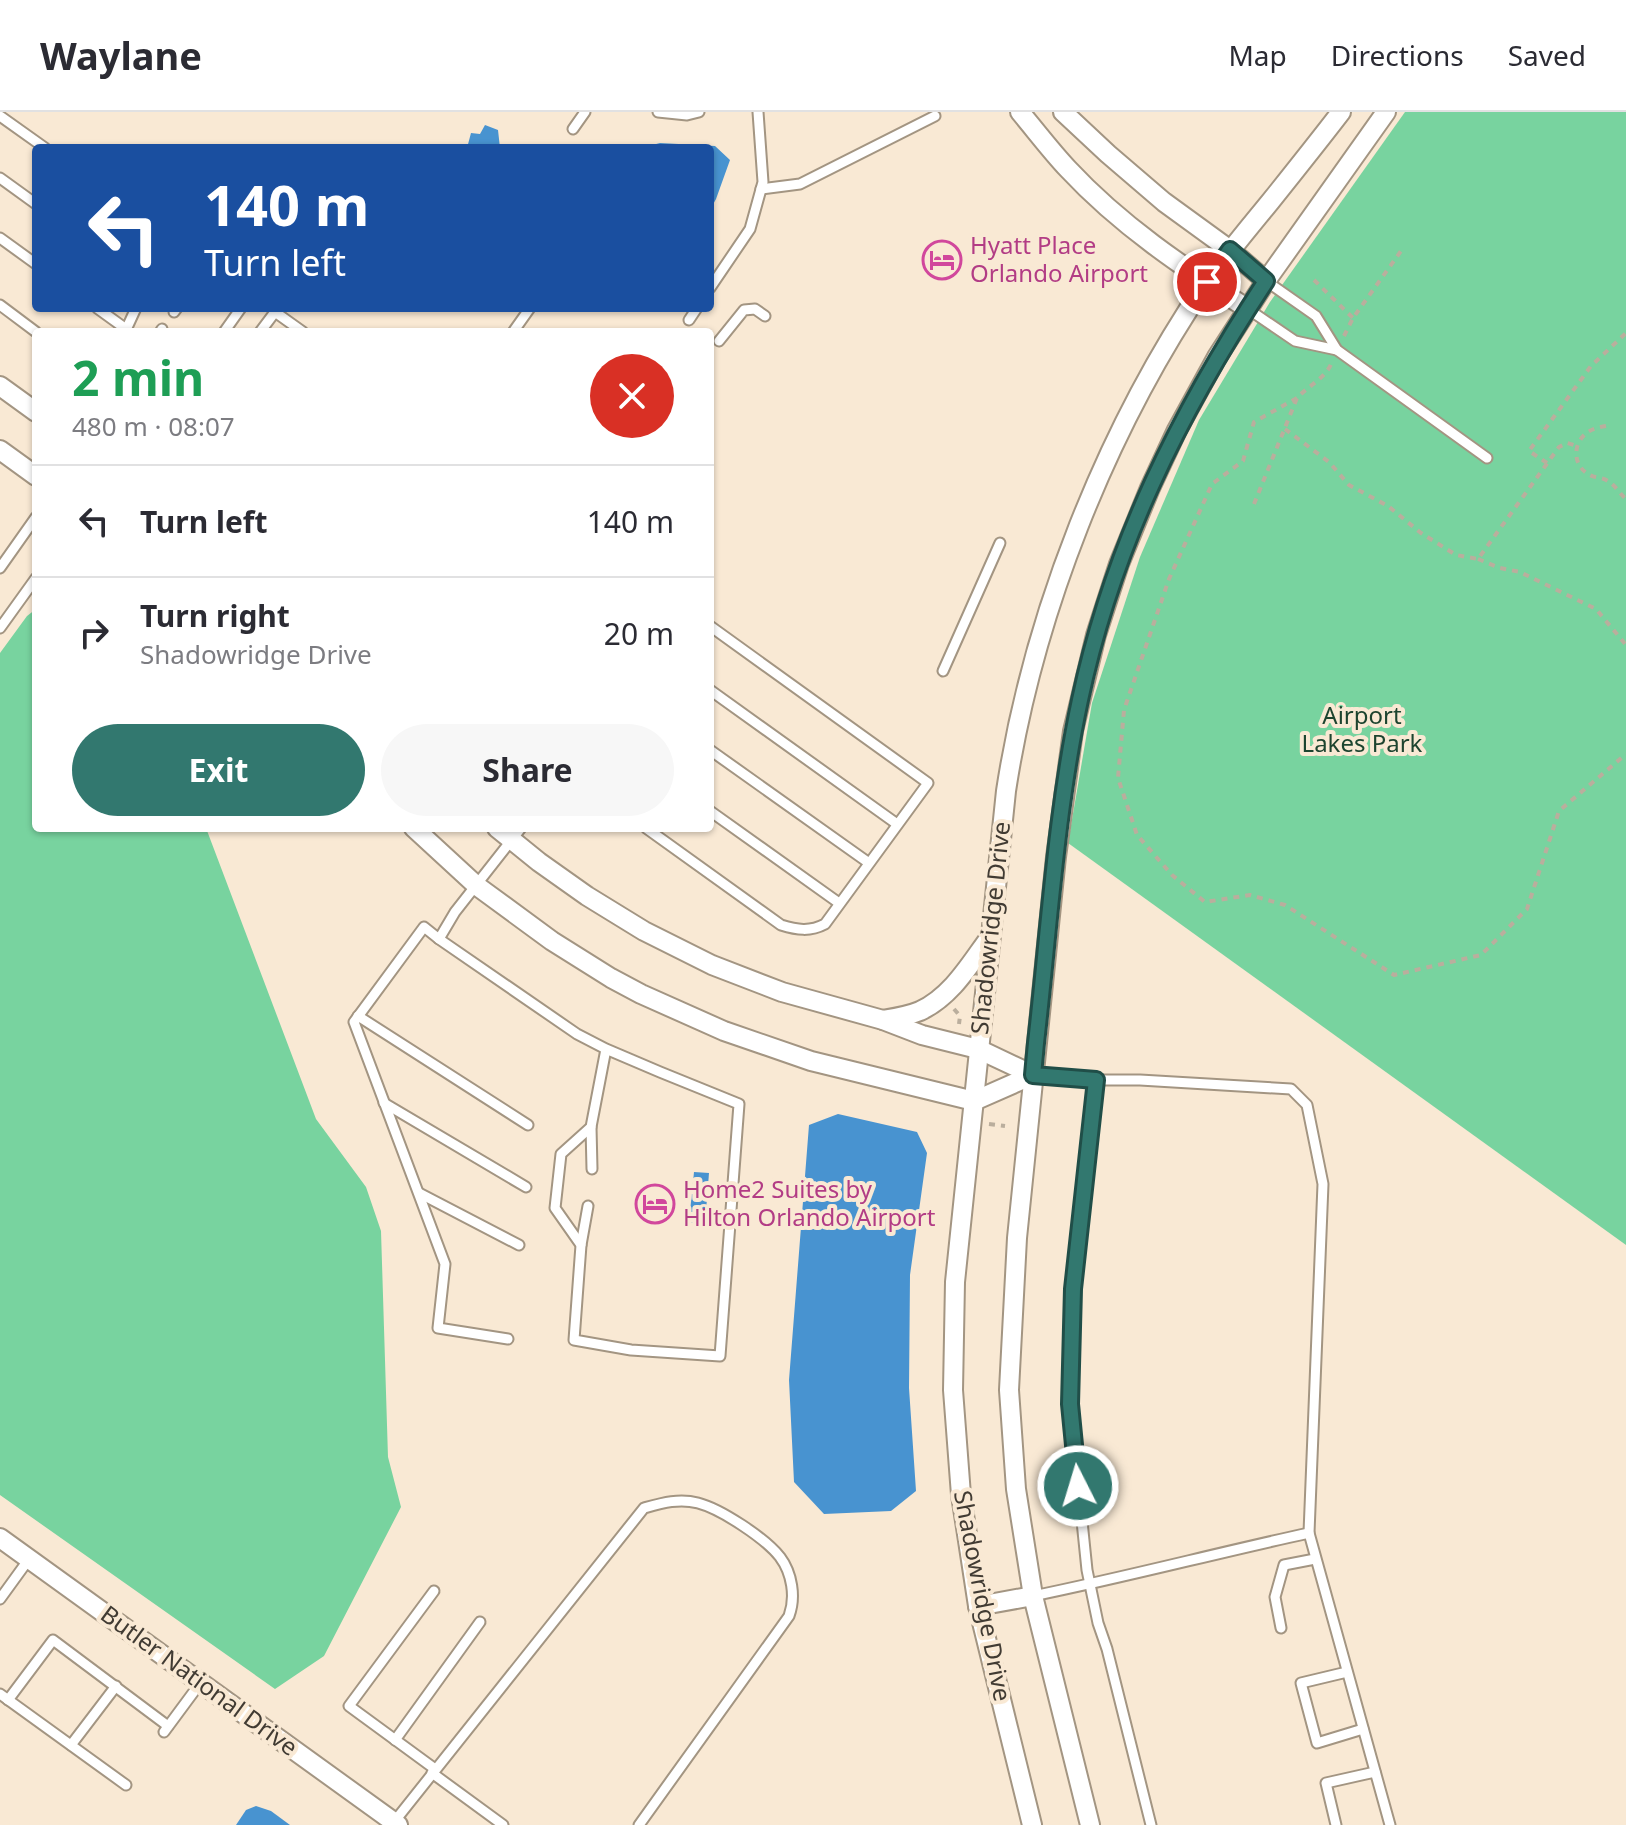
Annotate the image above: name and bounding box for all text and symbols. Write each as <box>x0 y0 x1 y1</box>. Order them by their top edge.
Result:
text: Waylane <box>40 29 202 81</box>
text: Map <box>1228 36 1287 74</box>
text: Directions <box>1331 36 1464 74</box>
text: Saved <box>1508 36 1586 74</box>
text: 140 m <box>204 166 369 242</box>
icon: left <box>72 176 176 280</box>
place label: Hyatt Place Orlando Airport <box>970 228 1148 289</box>
text: Turn left <box>204 238 346 287</box>
hotel icon: Hyatt Place Orlando Airport <box>921 239 963 281</box>
pin <box>1173 248 1241 316</box>
icon: arrive <box>1185 260 1229 304</box>
text: 2 min <box>72 345 204 410</box>
button: close <box>590 354 674 438</box>
text: 480 m · 08:07 <box>72 408 235 444</box>
icon: left <box>72 499 116 543</box>
text: Turn left <box>140 501 268 542</box>
text: 140 m <box>587 501 674 542</box>
text: Turn right <box>140 595 290 636</box>
icon: right <box>72 611 116 655</box>
text: 20 m <box>604 613 674 654</box>
text: Shadowridge Drive <box>140 636 372 672</box>
park label: Airport Lakes Park <box>1302 698 1423 759</box>
button: Exit <box>72 724 365 816</box>
button: Share <box>381 724 674 816</box>
street label: Shadowridge Drive <box>962 820 1017 1036</box>
place label: Home2 Suites by Hilton Orlando Airport <box>683 1172 936 1233</box>
hotel icon: Home2 Suites by Hilton Orlando Airport <box>634 1183 676 1225</box>
position arrow <box>1036 1444 1120 1528</box>
street label: Shadowridge Drive <box>947 1488 1020 1704</box>
street label: Butler National Drive <box>95 1597 305 1763</box>

